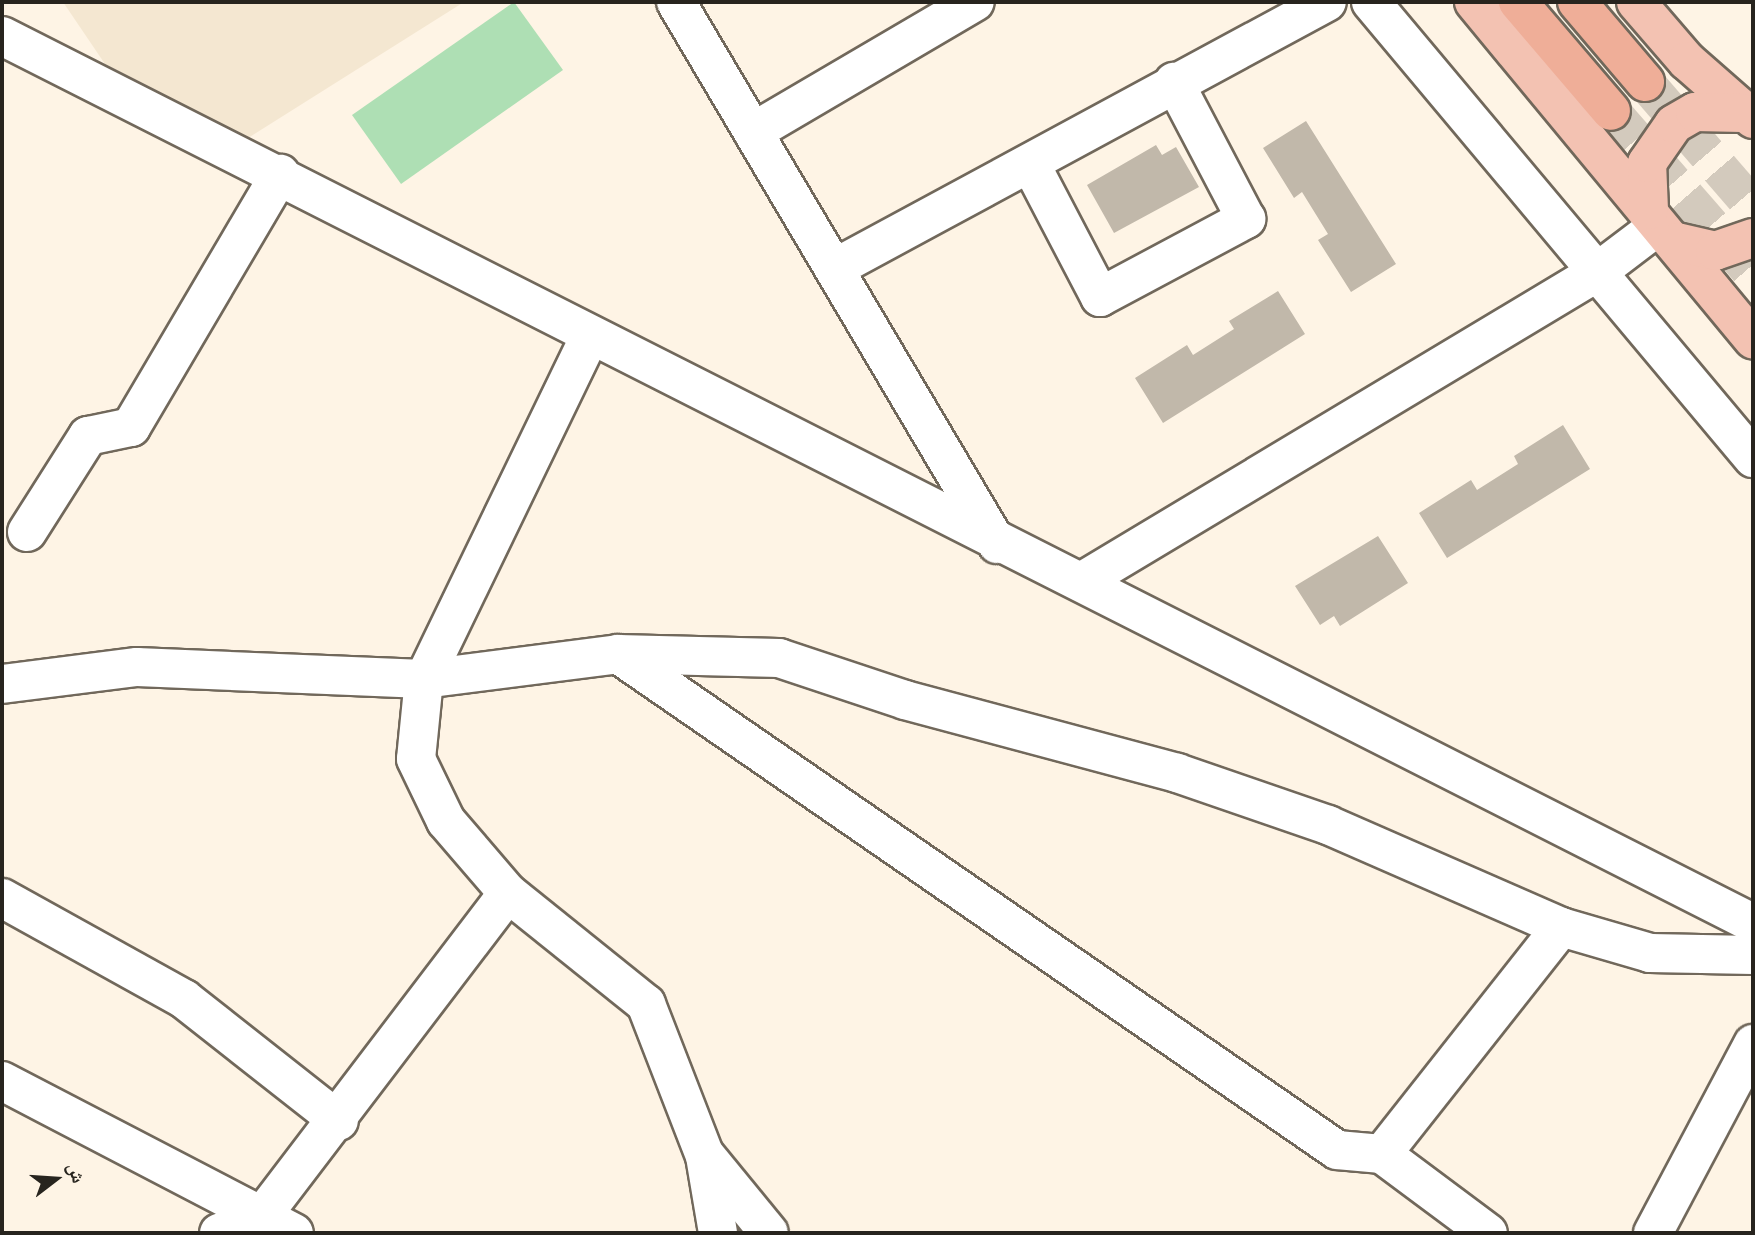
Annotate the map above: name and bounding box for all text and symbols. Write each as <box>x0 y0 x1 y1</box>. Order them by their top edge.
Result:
north arrow <box>21 1144 91 1214</box>
text: ش <box>63 1160 91 1186</box>

